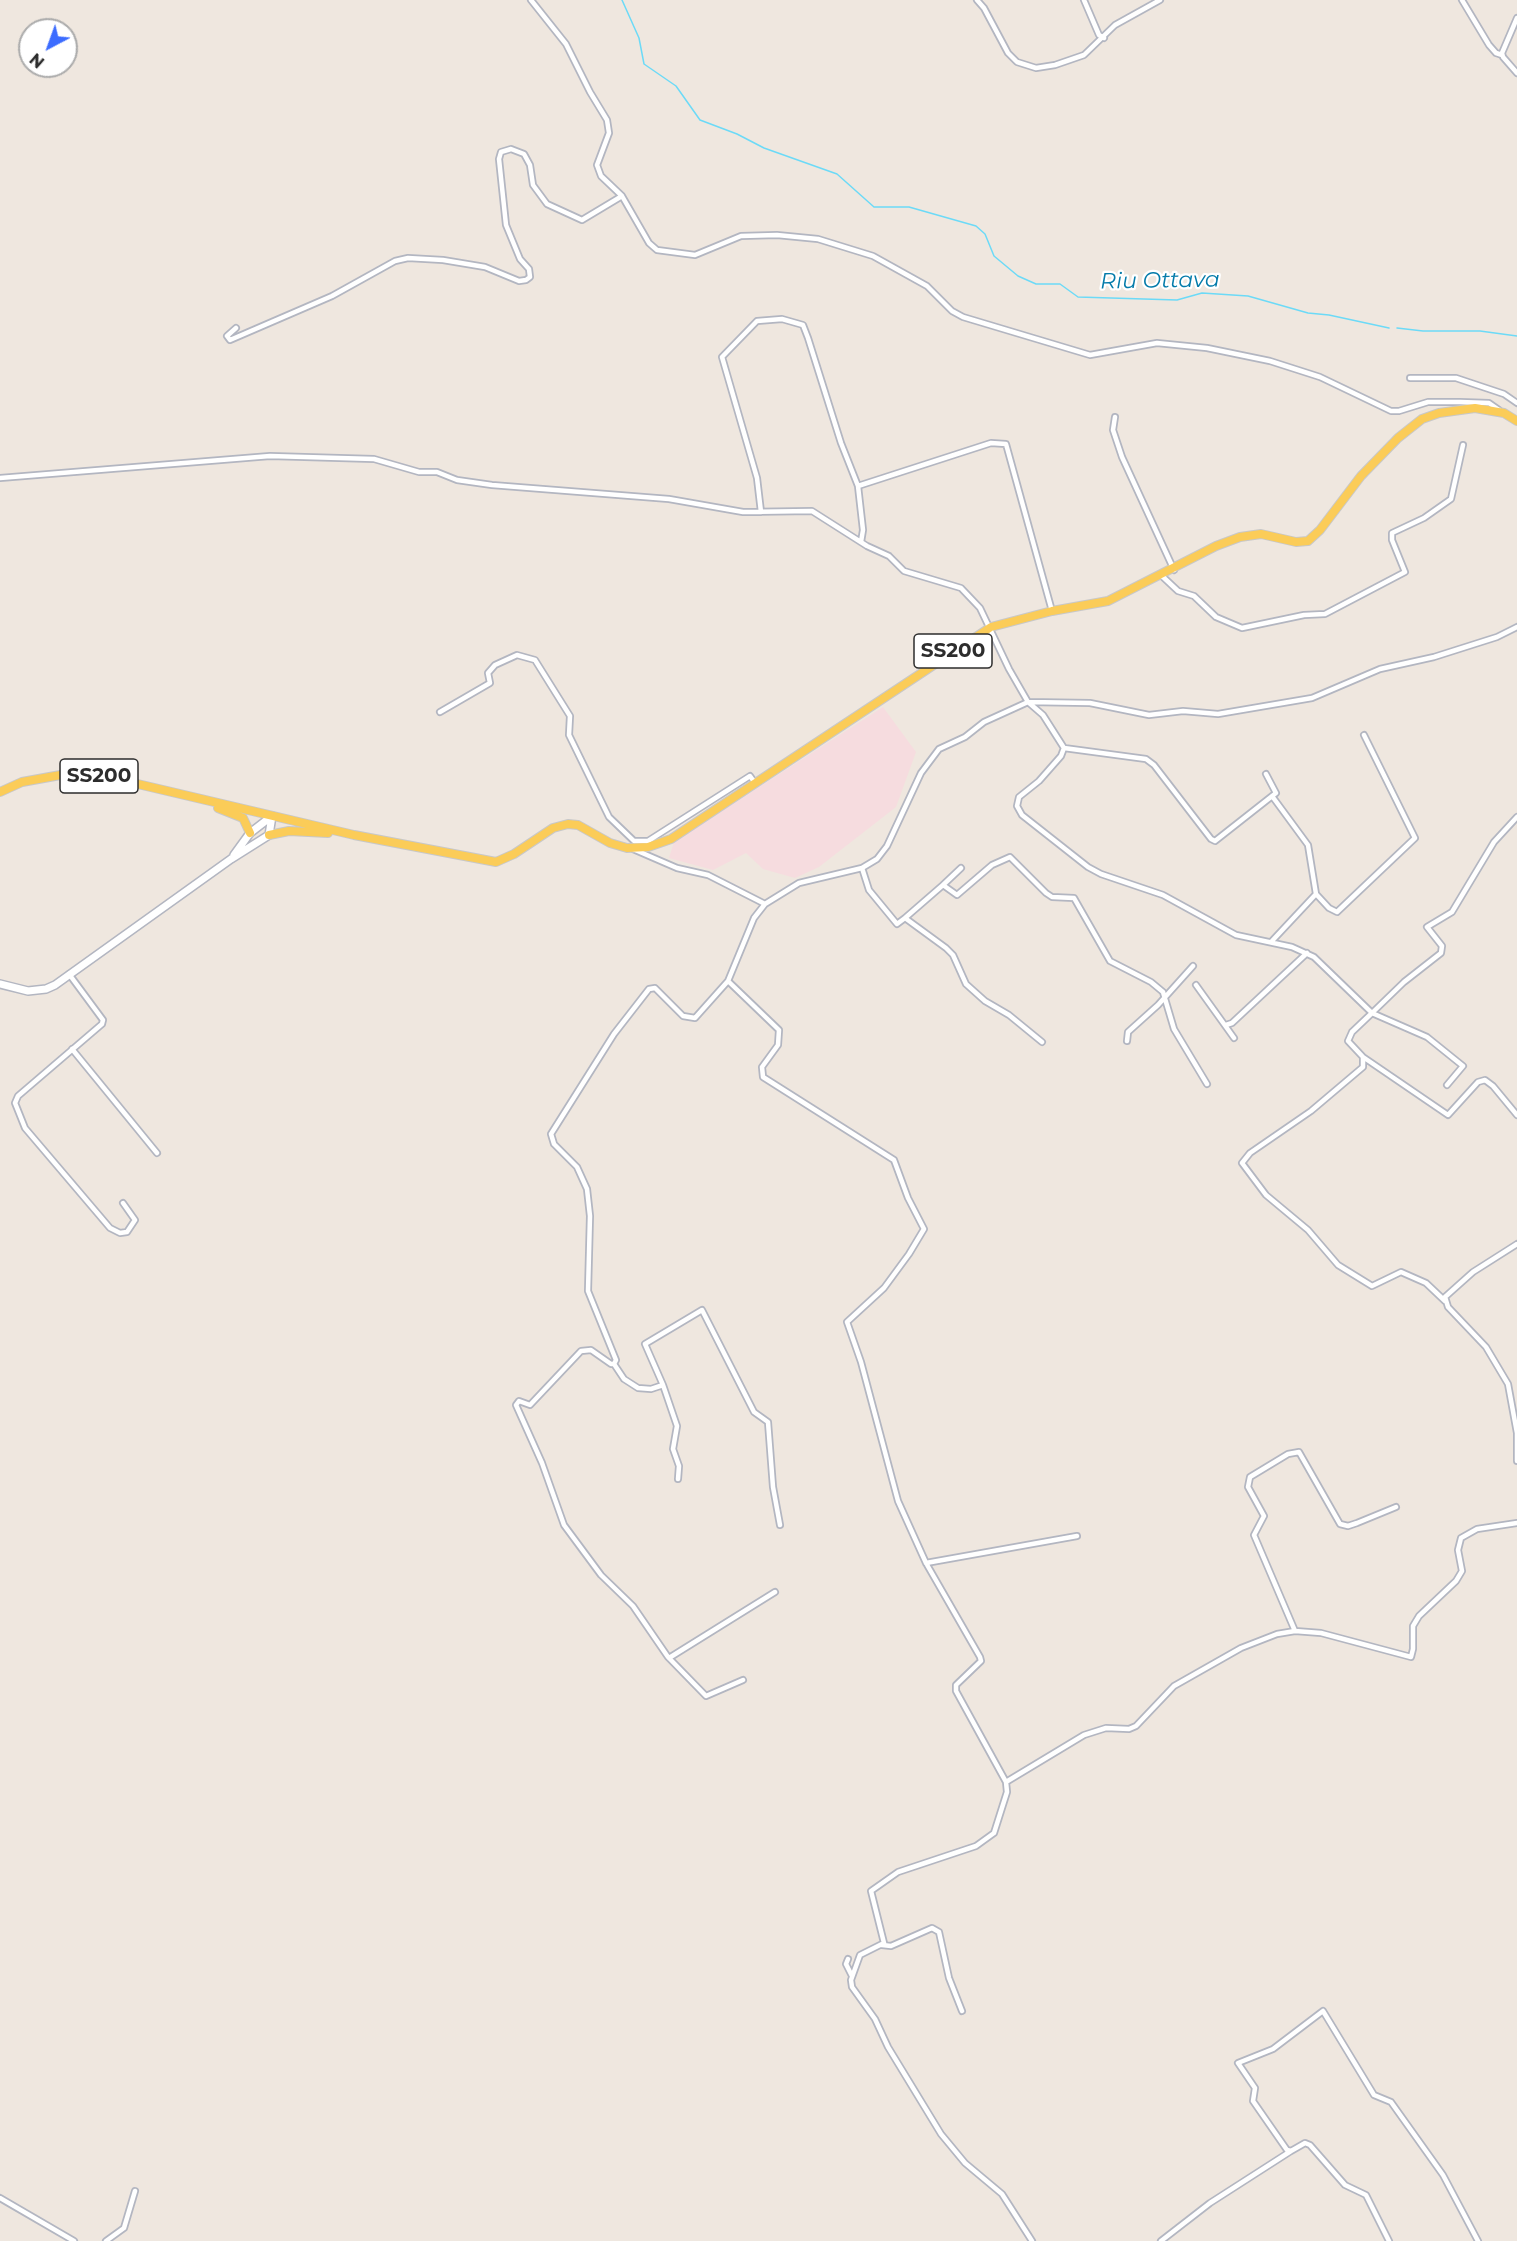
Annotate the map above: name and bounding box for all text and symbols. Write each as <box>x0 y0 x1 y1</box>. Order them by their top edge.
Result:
north arrow <box>18 18 78 78</box>
text: N <box>26 49 48 72</box>
water label: Riu Ottava <box>1100 267 1220 295</box>
road number: SS200 <box>914 634 992 668</box>
road number: SS200 <box>60 759 138 793</box>

